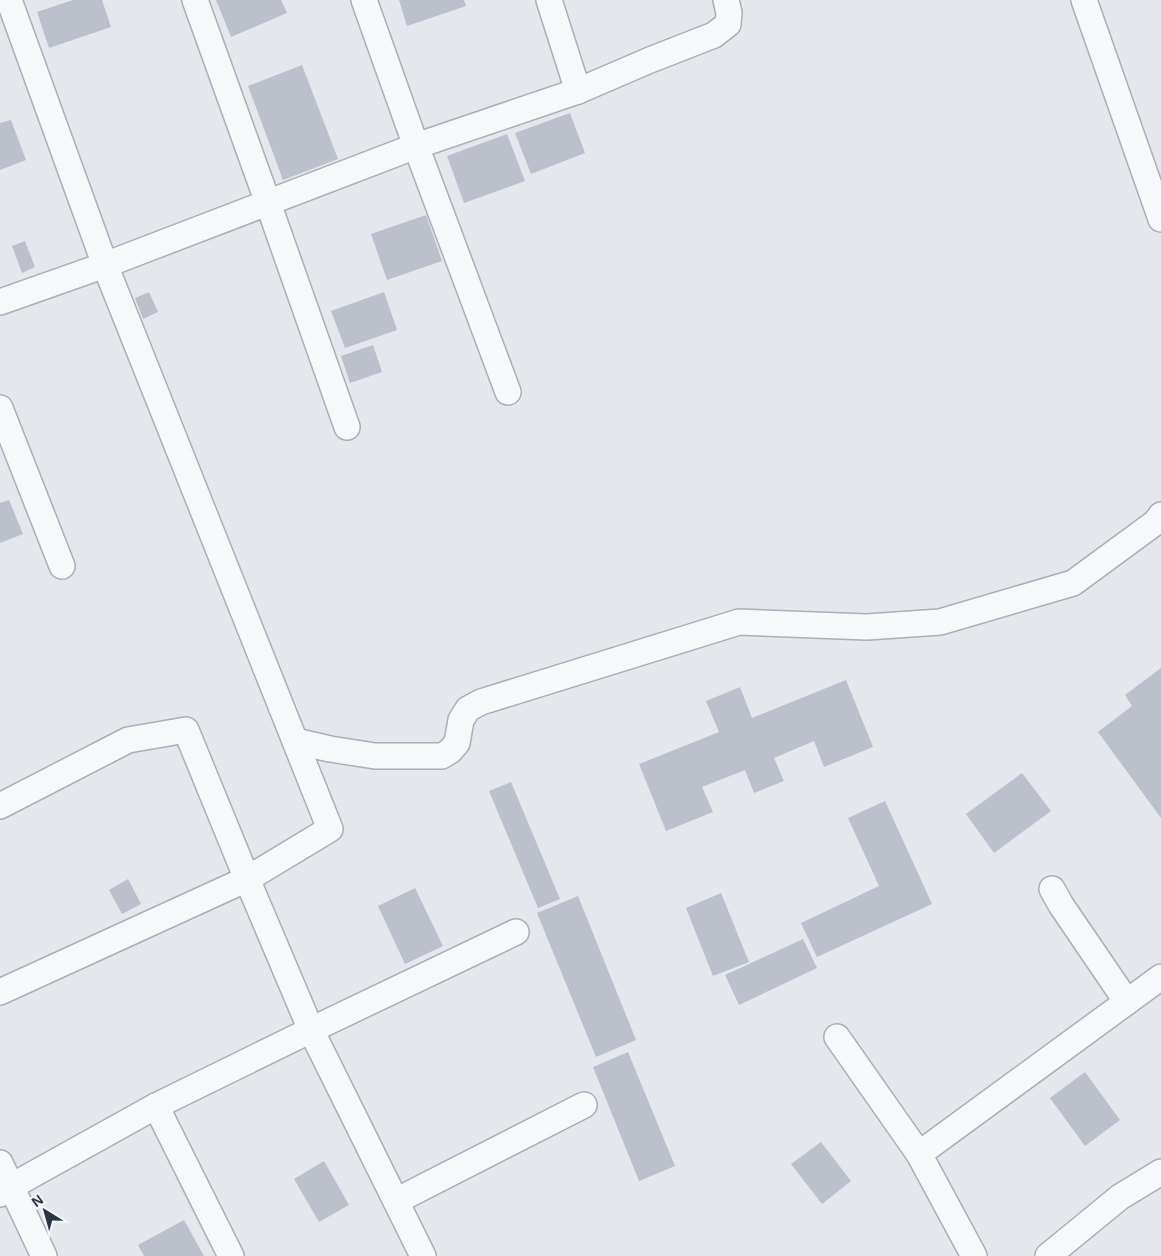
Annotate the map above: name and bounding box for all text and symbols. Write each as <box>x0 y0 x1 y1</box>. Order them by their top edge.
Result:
north arrow <box>20 1186 70 1236</box>
text: N <box>28 1191 46 1210</box>

